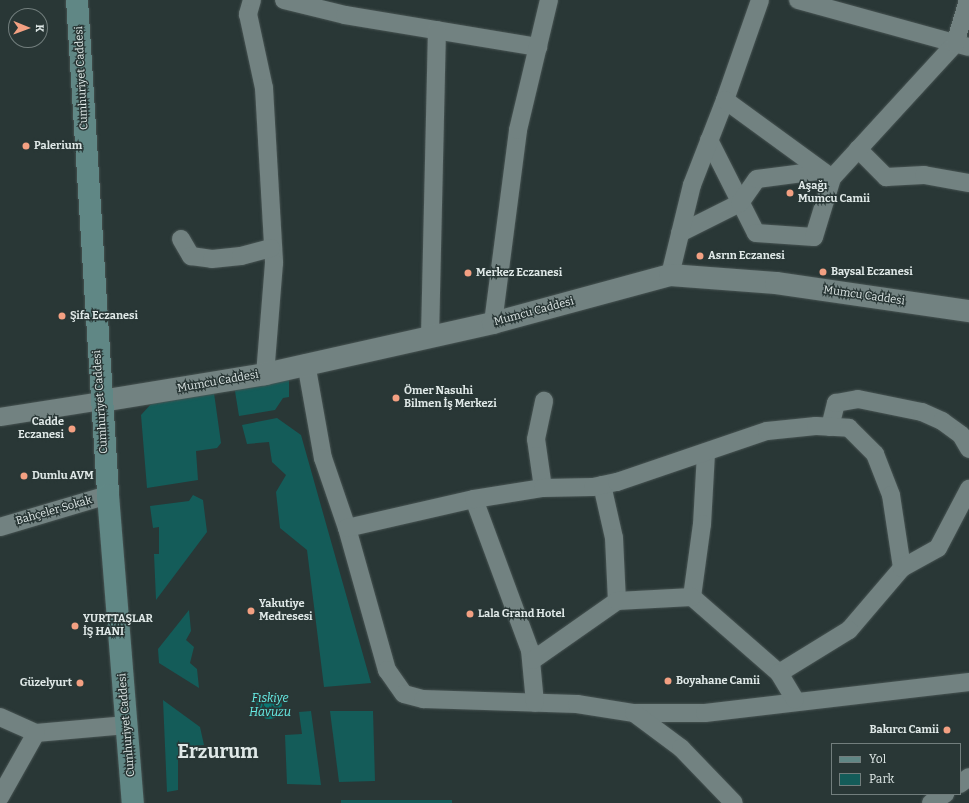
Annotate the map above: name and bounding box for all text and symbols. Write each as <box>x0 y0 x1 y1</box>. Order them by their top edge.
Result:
north arrow <box>8 8 48 48</box>
text: K <box>33 24 46 32</box>
street label: Cumhuriyet Caddesi <box>73 26 91 130</box>
place label: Palerium <box>34 139 82 153</box>
marker: Palerium <box>21 141 31 151</box>
place label: Aşağı Mumcu Camii <box>798 180 870 206</box>
marker: Aşağı Mumcu Camii <box>785 188 795 198</box>
place label: Asrın Eczanesi <box>708 249 785 263</box>
marker: Asrın Eczanesi <box>695 251 705 261</box>
place label: Baysal Eczanesi <box>831 265 913 279</box>
place label: Merkez Eczanesi <box>476 266 562 280</box>
marker: Baysal Eczanesi <box>818 267 828 277</box>
marker: Merkez Eczanesi <box>463 268 473 278</box>
street label: Mumcu Caddesi <box>822 284 906 308</box>
street label: Mumcu Caddesi <box>493 295 575 329</box>
place label: Şifa Eczanesi <box>70 309 138 323</box>
marker: Şifa Eczanesi <box>57 311 67 321</box>
street label: Cumhuriyet Caddesi <box>91 350 111 454</box>
street label: Mumcu Caddesi <box>176 368 260 396</box>
place label: Ömer Nasuhi Bilmen İş Merkezi <box>404 385 497 411</box>
marker: Ömer Nasuhi Bilmen İş Merkezi <box>391 393 401 403</box>
place label: Cadde Eczanesi <box>18 416 64 442</box>
marker: Cadde Eczanesi <box>67 424 77 434</box>
place label: Dumlu AVM <box>32 469 94 483</box>
marker: Dumlu AVM <box>19 471 29 481</box>
street label: Bahçeler Sokak <box>15 494 93 528</box>
place label: Yakutiye Medresesi <box>259 598 313 624</box>
marker: Yakutiye Medresesi <box>246 606 256 616</box>
place label: Lala Grand Hotel <box>478 607 565 621</box>
marker: Lala Grand Hotel <box>465 609 475 619</box>
place label: YURTTAŞLAR İŞ HANI <box>83 613 153 639</box>
marker: YURTTAŞLAR İŞ HANI <box>70 621 80 631</box>
street label: Cumhuriyet Caddesi <box>116 673 138 777</box>
place label: Boyahane Camii <box>676 674 760 688</box>
place label: Güzelyurt <box>20 676 72 690</box>
marker: Boyahane Camii <box>663 676 673 686</box>
marker: Güzelyurt <box>75 678 85 688</box>
water label: Fıskiye Havuzu <box>249 692 291 720</box>
place label: Bakırcı Camii <box>870 723 939 737</box>
marker: Bakırcı Camii <box>942 725 952 735</box>
district label: Erzurum <box>178 741 258 763</box>
legend <box>831 743 961 795</box>
text: Yol <box>869 752 886 766</box>
text: Park <box>869 772 894 786</box>

